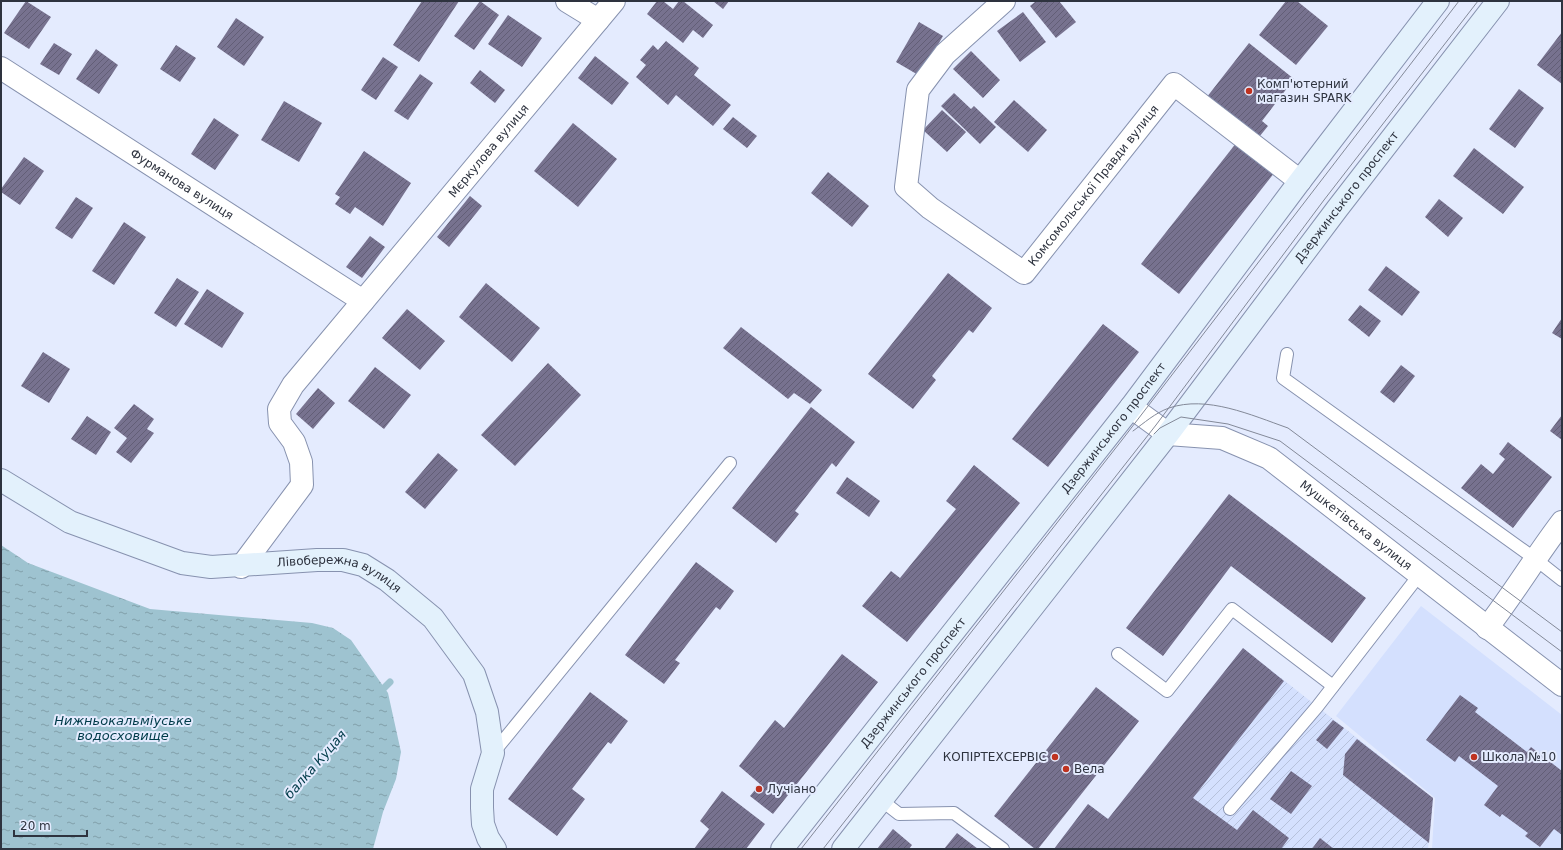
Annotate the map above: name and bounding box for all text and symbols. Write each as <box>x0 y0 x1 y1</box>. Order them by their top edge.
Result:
place label: Комп'ютерний магазин SPARK <box>1257 77 1353 105</box>
marker: Комп'ютерний магазин SPARK <box>1244 86 1254 96</box>
street label: Мєркулова вулиця <box>446 101 532 200</box>
street label: Комсомольської Правди вулиця <box>1025 102 1162 269</box>
street label: Дзержинського проспект <box>1292 128 1402 266</box>
street label: Фурманова вулиця <box>128 146 236 223</box>
street label: Дзержинського проспект <box>1058 360 1169 496</box>
street label: Мушкетівська вулиця <box>1297 478 1415 573</box>
street label: Лівобережна вулиця <box>276 553 404 596</box>
street label: Дзержинського проспект <box>858 615 969 751</box>
water label: Нижньокальміуське водосховище <box>54 713 192 743</box>
water label: балка Куцая <box>282 727 349 802</box>
place label: КОПІРТЕХСЕРВІС <box>943 750 1047 764</box>
place label: Школа №10 <box>1482 750 1556 764</box>
marker: КОПІРТЕХСЕРВІС <box>1050 752 1060 762</box>
marker: Школа №10 <box>1469 752 1479 762</box>
place label: Вела <box>1074 762 1105 776</box>
marker: Вела <box>1061 764 1071 774</box>
place label: Лучіано <box>767 782 816 796</box>
marker: Лучіано <box>754 784 764 794</box>
scale bar <box>14 812 87 838</box>
text: 20 m <box>20 819 51 833</box>

